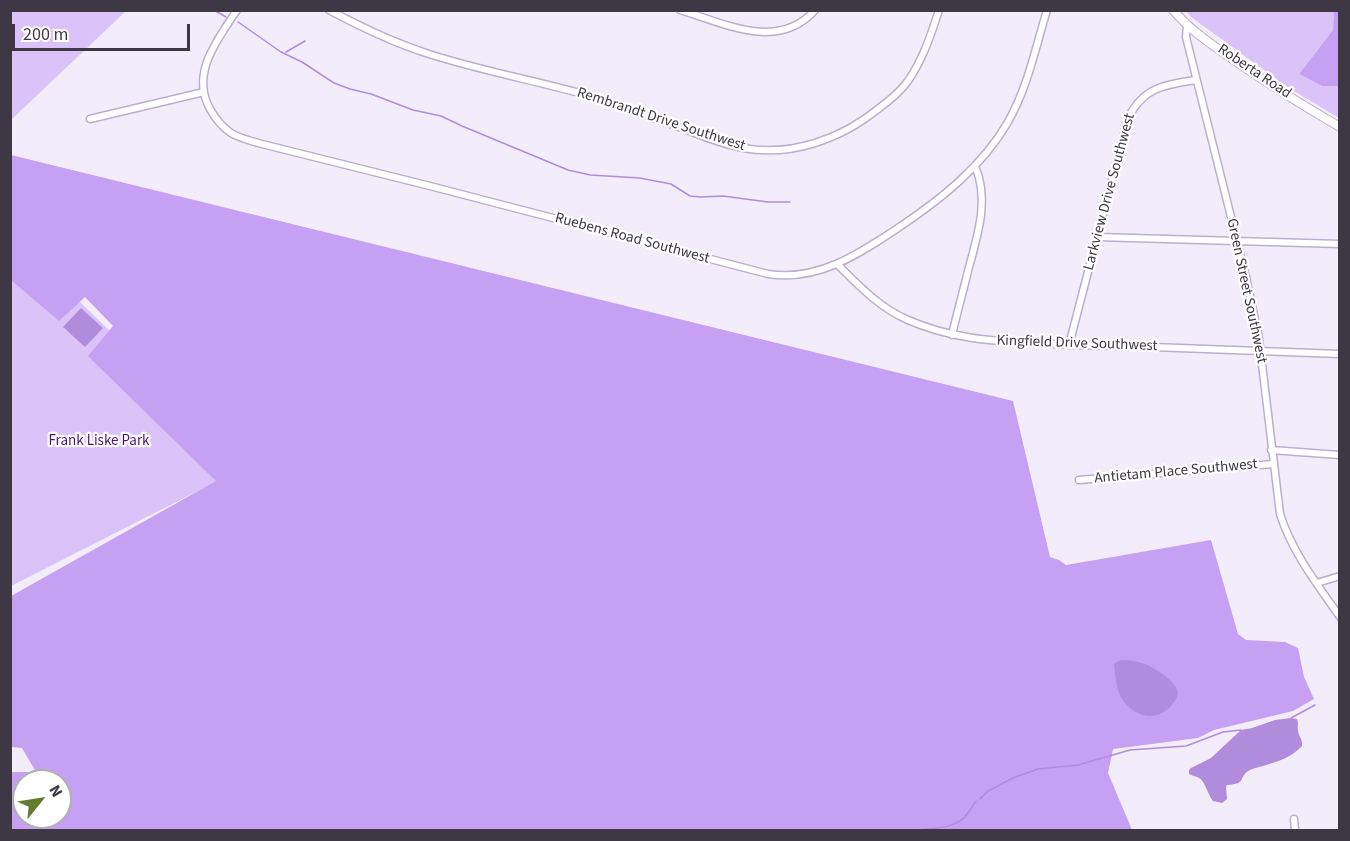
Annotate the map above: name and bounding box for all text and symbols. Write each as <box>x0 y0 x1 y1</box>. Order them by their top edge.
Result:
scale bar <box>15 12 194 50</box>
text: 200 m <box>23 22 68 47</box>
street label: Roberta Road <box>1214 41 1294 103</box>
street label: Rembrandt Drive Southwest <box>575 84 747 156</box>
street label: Larkview Drive Southwest <box>1080 112 1140 272</box>
street label: Ruebens Road Southwest <box>553 210 711 268</box>
street label: Green Street Southwest <box>1222 217 1270 365</box>
street label: Kingfield Drive Southwest <box>996 332 1158 356</box>
park label: Frank Liske Park <box>48 433 150 451</box>
street label: Antietam Place Southwest <box>1094 456 1258 488</box>
north arrow <box>12 769 72 829</box>
text: N <box>44 781 68 801</box>

